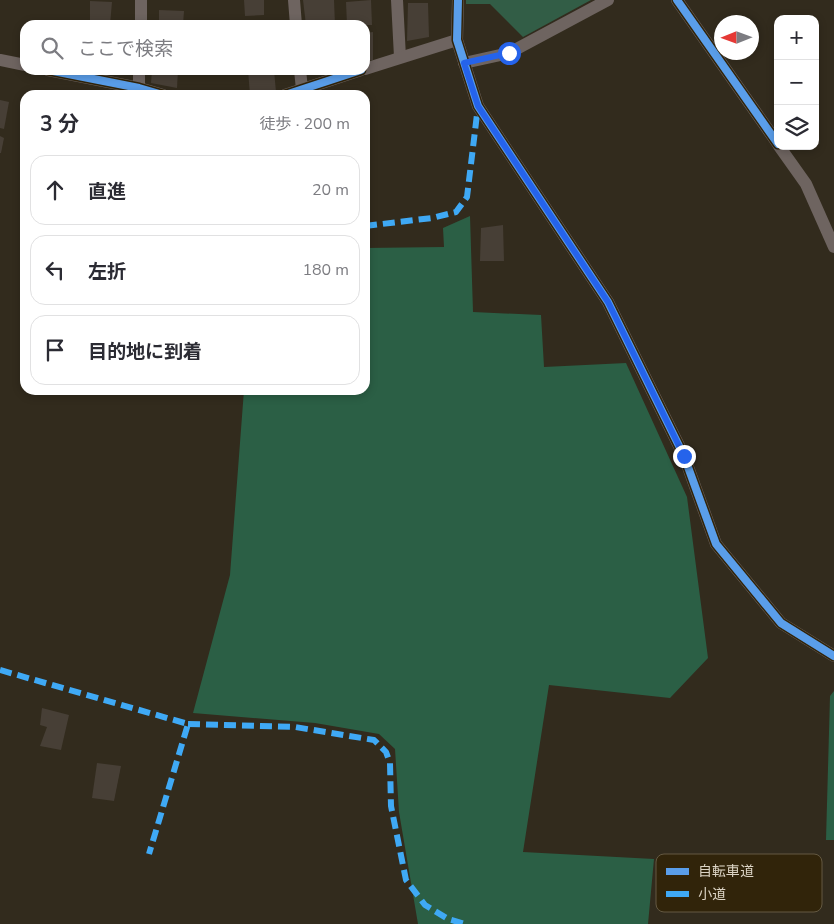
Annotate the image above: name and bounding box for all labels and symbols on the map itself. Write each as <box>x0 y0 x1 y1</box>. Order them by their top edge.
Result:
north arrow <box>714 15 759 60</box>
route start <box>498 42 521 65</box>
route end <box>673 445 696 468</box>
legend <box>656 854 822 912</box>
text: 自転車道 <box>698 862 754 881</box>
text: 小道 <box>698 885 726 904</box>

